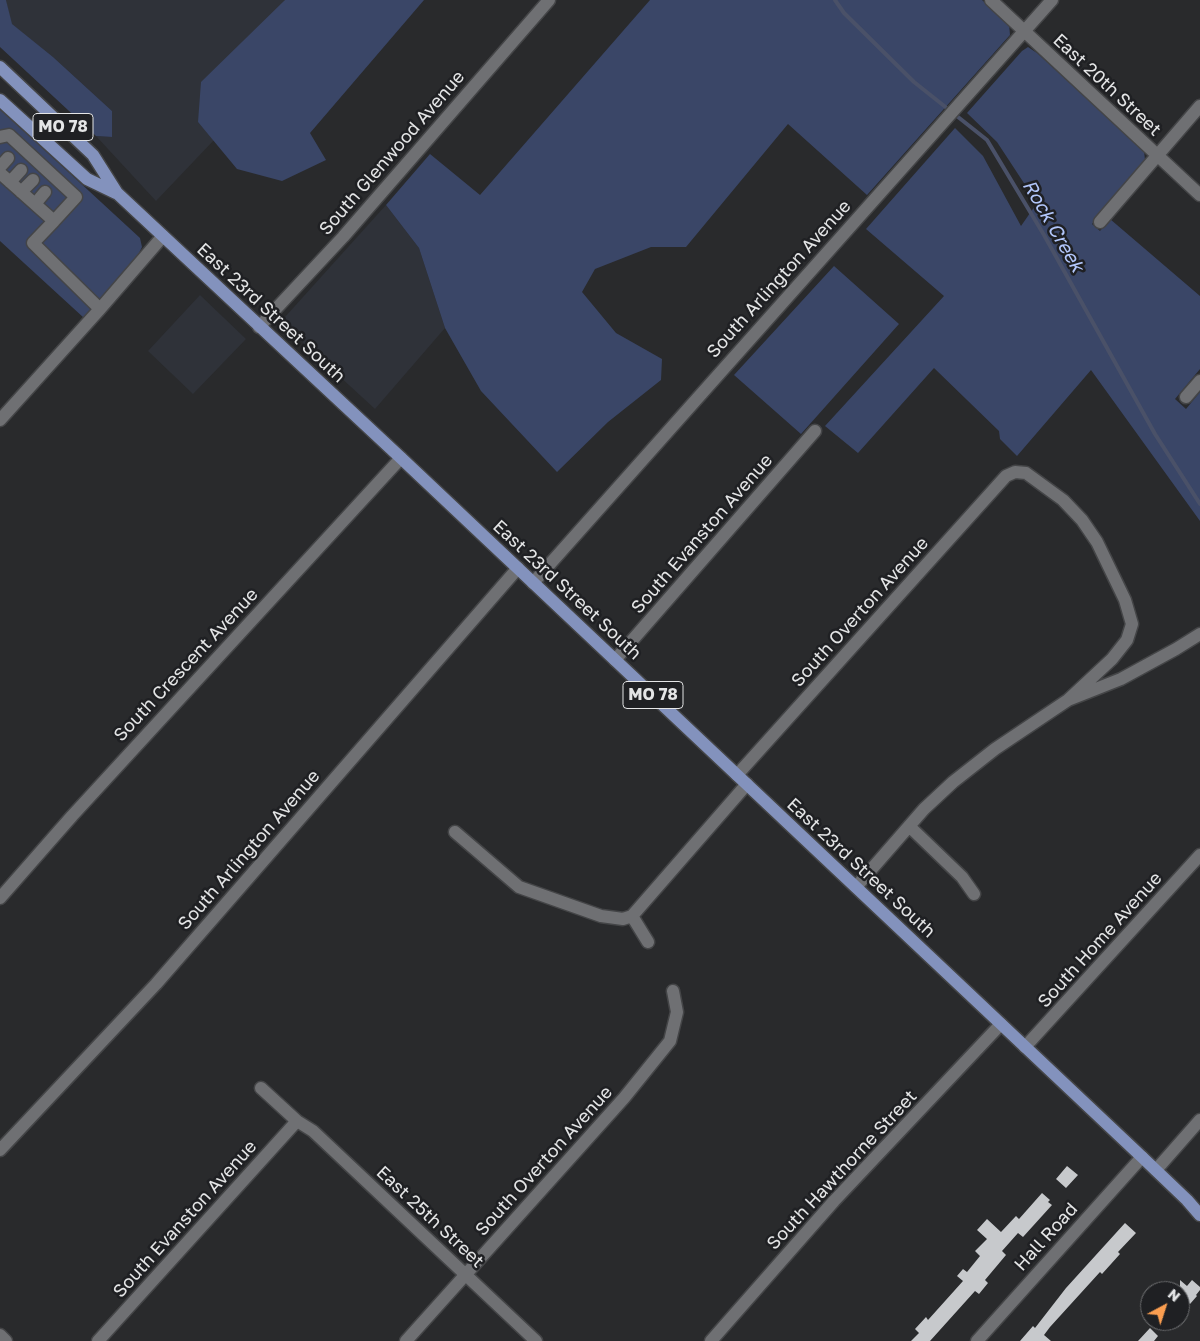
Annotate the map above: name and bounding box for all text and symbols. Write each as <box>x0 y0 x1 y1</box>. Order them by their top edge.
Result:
street label: East 20th Street <box>1048 29 1166 141</box>
street label: South Glenwood Avenue <box>315 66 469 240</box>
road number: MO 78 <box>33 114 93 140</box>
water label: Rock Creek <box>1017 176 1089 276</box>
street label: South Arlington Avenue <box>702 196 856 362</box>
street label: East 23rd Street South <box>192 239 350 387</box>
street label: South Evanston Avenue <box>627 450 777 618</box>
street label: East 23rd Street South <box>488 516 646 664</box>
street label: South Overton Avenue <box>787 533 933 691</box>
street label: South Crescent Avenue <box>109 584 263 746</box>
road number: MO 78 <box>623 682 683 708</box>
street label: South Arlington Avenue <box>174 766 324 934</box>
street label: East 23rd Street South <box>782 794 940 942</box>
street label: South Home Avenue <box>1033 868 1167 1012</box>
street label: South Overton Avenue <box>471 1082 617 1240</box>
street label: South Hawthorne Street <box>763 1086 921 1254</box>
street label: South Evanston Avenue <box>109 1136 261 1302</box>
street label: East 25th Street <box>372 1162 488 1272</box>
street label: Hall Road <box>1010 1199 1082 1275</box>
north arrow <box>1140 1281 1190 1331</box>
text: N <box>1165 1285 1184 1305</box>

